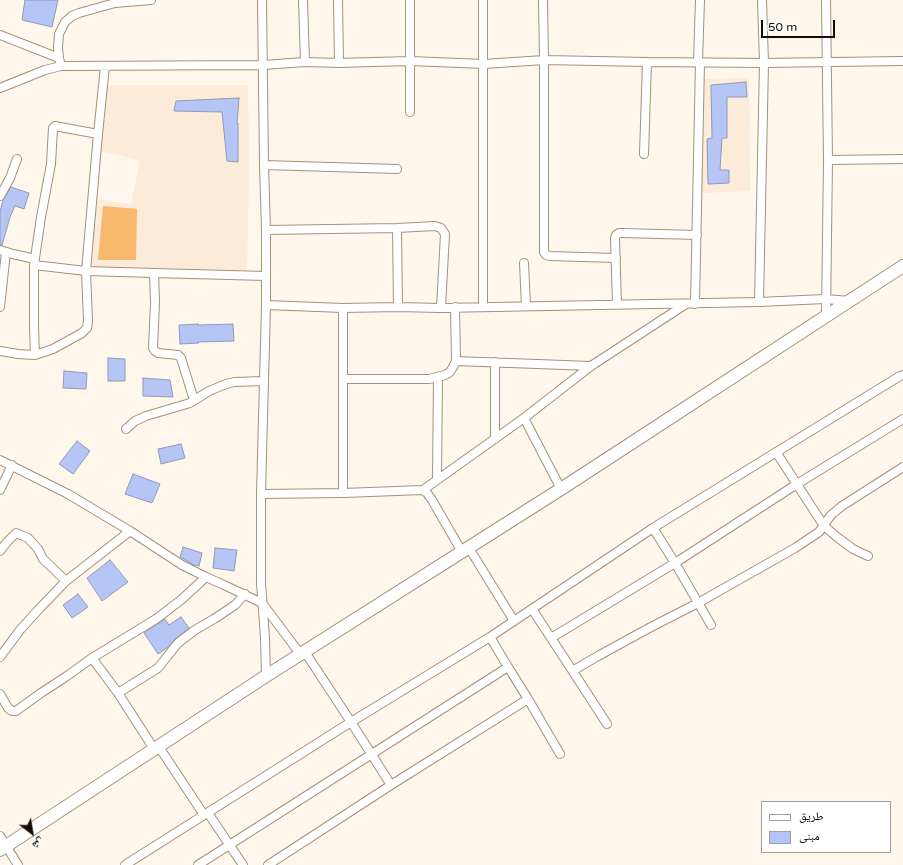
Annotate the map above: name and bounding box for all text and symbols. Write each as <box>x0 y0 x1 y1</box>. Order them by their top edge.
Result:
scale bar <box>763 12 837 38</box>
text: 50 m <box>768 20 797 34</box>
legend <box>761 801 891 853</box>
text: طريق <box>799 809 824 823</box>
north arrow <box>12 813 52 853</box>
text: مبنى <box>799 829 820 843</box>
text: ش <box>30 835 47 852</box>

